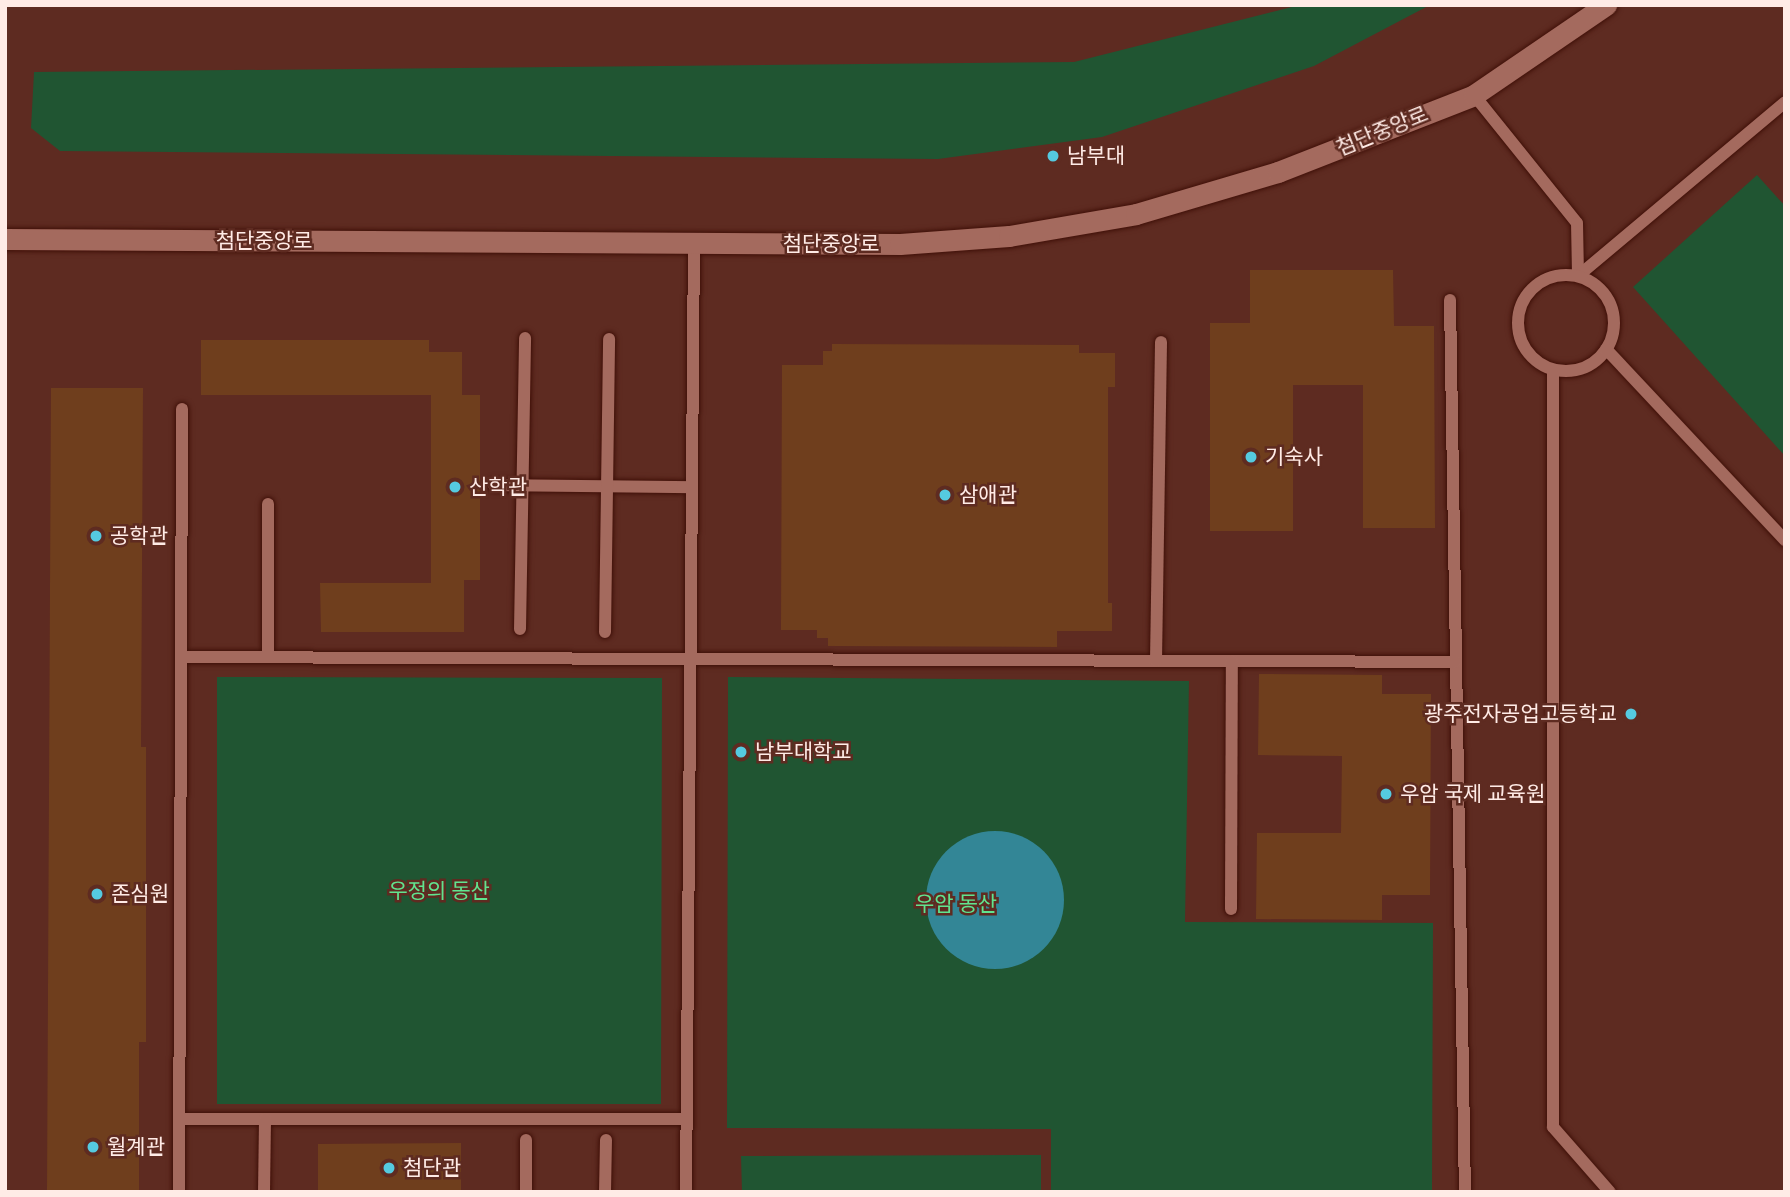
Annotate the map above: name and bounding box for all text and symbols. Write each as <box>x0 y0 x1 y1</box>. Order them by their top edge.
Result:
street label: 첨단중앙로 <box>1332 101 1432 161</box>
place label: 남부대 <box>1067 143 1125 169</box>
marker: 남부대 <box>1045 148 1061 164</box>
street label: 첨단중앙로 <box>216 228 312 254</box>
street label: 첨단중앙로 <box>783 231 879 257</box>
place label: 기숙사 <box>1265 444 1323 470</box>
marker: 기숙사 <box>1243 449 1259 465</box>
place label: 산학관 <box>469 474 527 500</box>
marker: 산학관 <box>447 479 463 495</box>
place label: 삼애관 <box>959 482 1017 508</box>
marker: 삼애관 <box>937 487 953 503</box>
place label: 공학관 <box>110 523 168 549</box>
marker: 공학관 <box>88 528 104 544</box>
place label: 광주전자공업고등학교 <box>1424 701 1617 727</box>
marker: 광주전자공업고등학교 <box>1623 706 1639 722</box>
place label: 남부대학교 <box>755 739 852 765</box>
marker: 남부대학교 <box>733 744 749 760</box>
place label: 우암 국제 교육원 <box>1400 781 1545 807</box>
marker: 우암 국제 교육원 <box>1378 786 1394 802</box>
park label: 우정의 동산 <box>388 878 490 904</box>
place label: 존심원 <box>111 881 169 907</box>
marker: 존심원 <box>89 886 105 902</box>
park label: 우암 동산 <box>915 891 997 917</box>
place label: 월계관 <box>107 1134 165 1160</box>
marker: 월계관 <box>85 1139 101 1155</box>
place label: 첨단관 <box>403 1155 461 1181</box>
marker: 첨단관 <box>381 1160 397 1176</box>

